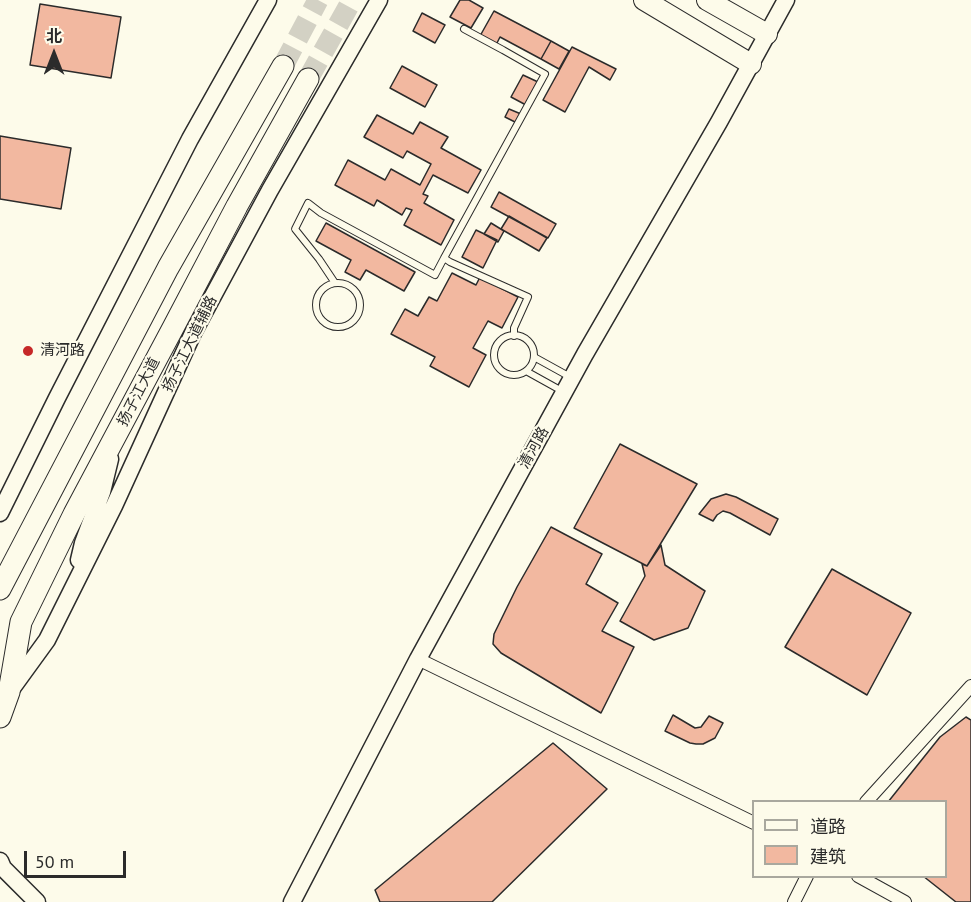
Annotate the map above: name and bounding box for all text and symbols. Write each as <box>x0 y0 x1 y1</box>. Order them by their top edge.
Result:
north arrow <box>24 24 84 84</box>
text: 北 <box>46 26 62 46</box>
street label: 扬子江大道辅路 <box>159 293 221 395</box>
place label: 清河路 <box>40 342 85 360</box>
marker: 清河路 <box>21 344 35 358</box>
street label: 扬子江大道 <box>114 355 164 429</box>
street label: 清河路 <box>515 424 553 472</box>
legend <box>752 800 947 878</box>
text: 道路 <box>810 815 846 838</box>
scale bar <box>27 839 129 877</box>
text: 建筑 <box>810 845 846 868</box>
text: 50 m <box>35 850 74 873</box>

